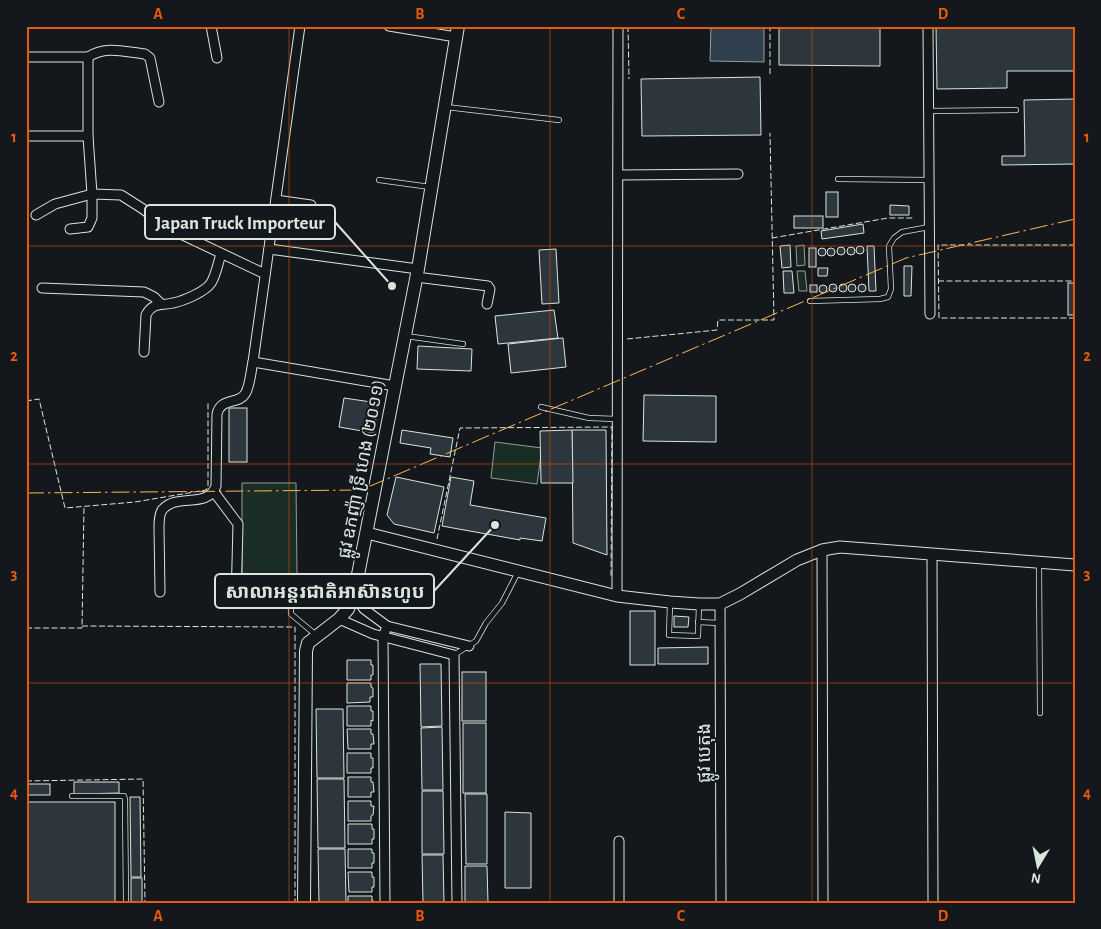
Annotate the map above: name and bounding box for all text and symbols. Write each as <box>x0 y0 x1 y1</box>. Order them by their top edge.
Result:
text: A <box>153 6 163 22</box>
text: B <box>415 6 425 22</box>
text: C <box>677 6 686 22</box>
text: D <box>938 6 949 22</box>
text: 1 <box>11 129 17 145</box>
text: 1 <box>1084 129 1090 145</box>
callout: Japan Truck Importeur <box>145 205 335 239</box>
text: Japan Truck Importeur <box>155 214 325 233</box>
text: 2 <box>10 348 18 364</box>
text: 2 <box>1083 348 1091 364</box>
street label: ផ្លូវ ឧកញ៉ា ទ្រី ហេង (២០១១) <box>333 378 394 562</box>
text: 3 <box>11 566 18 582</box>
text: 3 <box>1084 566 1091 582</box>
callout: សាលាអន្ដរជាតិអាស៊ានហូប <box>215 574 434 608</box>
text: សាលាអន្ដរជាតិអាស៊ានហូប <box>225 582 425 603</box>
street label: ផ្លូវ បេតុង <box>696 723 720 783</box>
text: 4 <box>10 785 18 801</box>
text: 4 <box>1083 785 1091 801</box>
north arrow <box>1014 842 1064 892</box>
text: N <box>1030 870 1042 886</box>
text: A <box>153 908 163 924</box>
text: B <box>415 908 425 924</box>
text: C <box>677 908 686 924</box>
text: D <box>938 908 949 924</box>

